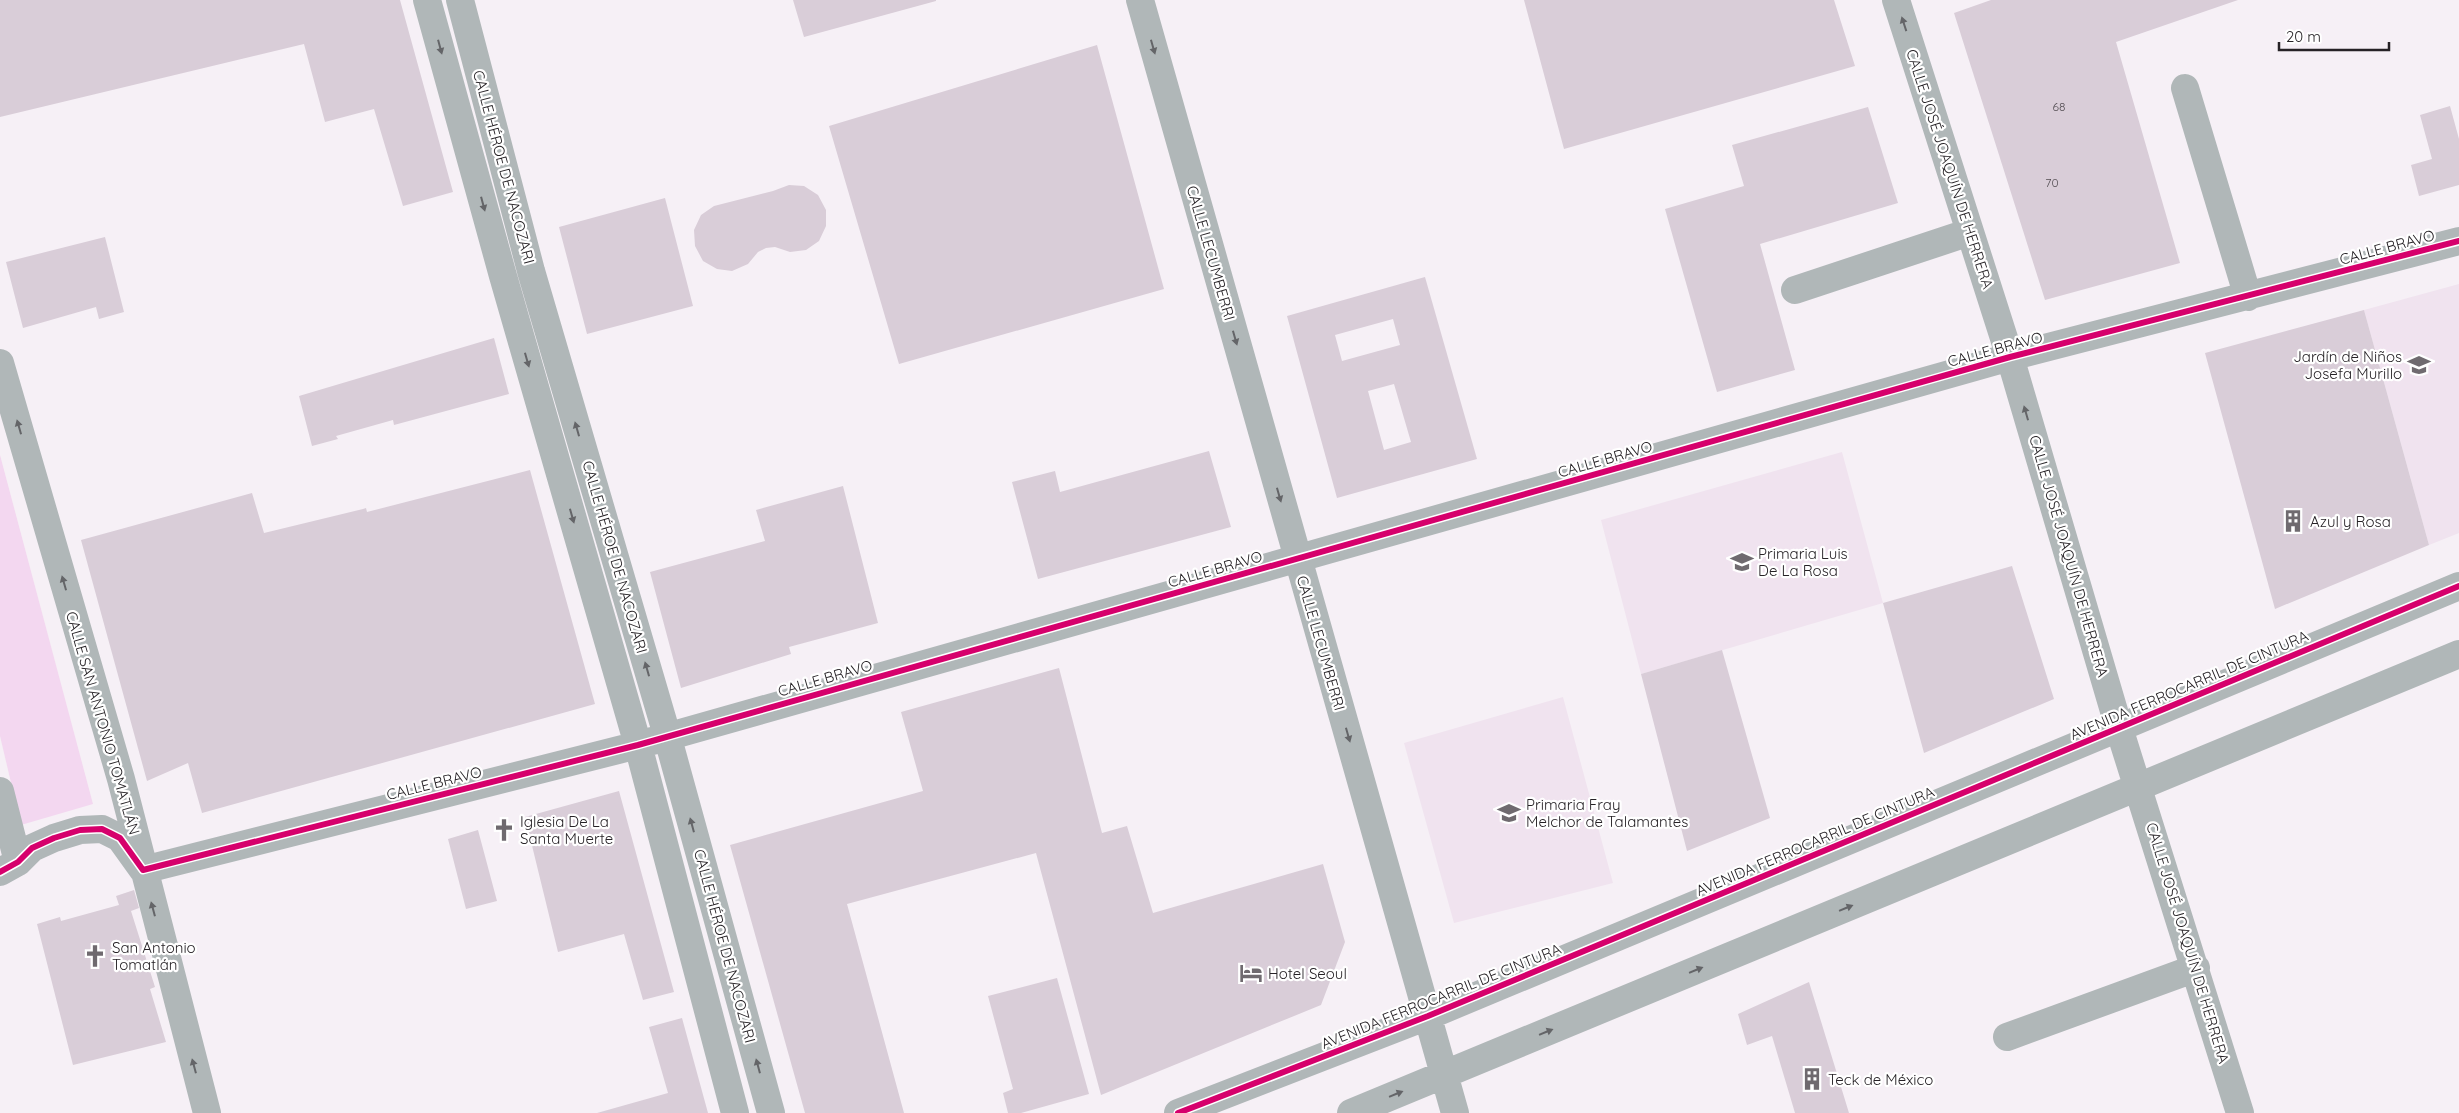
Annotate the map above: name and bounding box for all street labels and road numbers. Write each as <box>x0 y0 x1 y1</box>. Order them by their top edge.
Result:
street label: CALLE JOSÉ JOAQUÍN DE HERRERA <box>1902 47 1998 292</box>
street label: CALLE HÉROE DE NACOZARI <box>469 68 539 266</box>
street label: CALLE LECUMBERRI <box>1183 183 1239 323</box>
street label: CALLE BRAVO <box>2337 225 2437 269</box>
street label: CALLE BRAVO <box>1945 327 2045 371</box>
street label: CALLE JOSÉ JOAQUÍN DE HERRERA <box>2025 433 2113 680</box>
street label: CALLE BRAVO <box>1556 436 1654 482</box>
street label: CALLE HÉROE DE NACOZARI <box>578 458 652 656</box>
street label: CALLE BRAVO <box>1166 546 1264 592</box>
street label: CALLE LECUMBERRI <box>1293 573 1349 713</box>
street label: CALLE SAN ANTONIO TOMATLÁN <box>62 609 144 837</box>
street label: AVENIDA FERROCARRIL DE CINTURA <box>2067 626 2311 744</box>
street label: CALLE BRAVO <box>776 655 874 701</box>
street label: CALLE BRAVO <box>384 762 484 804</box>
street label: AVENIDA FERROCARRIL DE CINTURA <box>1693 782 1937 900</box>
street label: CALLE JOSÉ JOAQUÍN DE HERRERA <box>2142 820 2234 1066</box>
street label: CALLE HÉROE DE NACOZARI <box>690 847 760 1045</box>
street label: AVENIDA FERROCARRIL DE CINTURA <box>1318 939 1564 1053</box>

